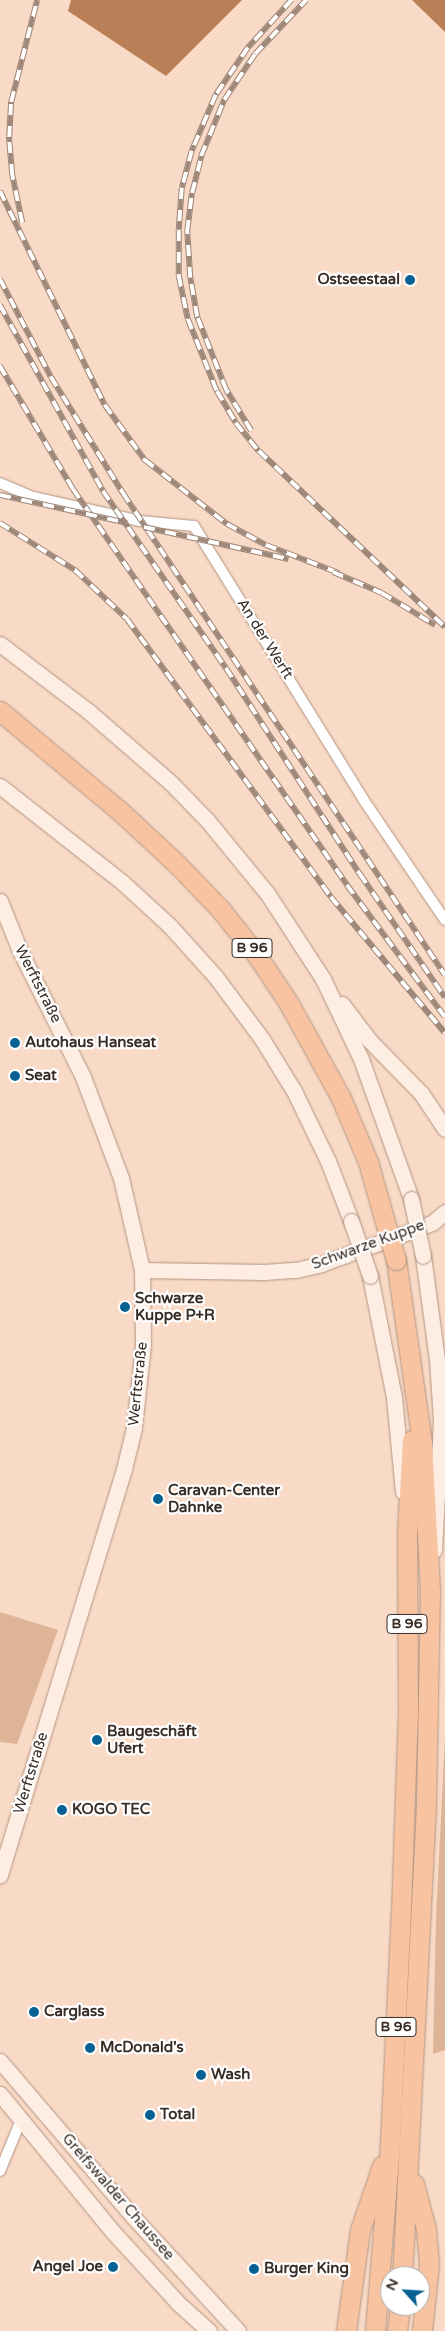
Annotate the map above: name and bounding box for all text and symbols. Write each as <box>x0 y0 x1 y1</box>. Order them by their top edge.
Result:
place label: Ostseestaal <box>317 271 400 289</box>
marker: Ostseestaal <box>404 274 416 286</box>
street label: An der Werft <box>233 595 297 683</box>
road number: B 96 <box>231 936 273 960</box>
street label: Werftstraße <box>11 942 65 1026</box>
place label: Autohaus Hanseat <box>25 1034 156 1052</box>
marker: Autohaus Hanseat <box>9 1037 21 1049</box>
place label: Seat <box>25 1067 57 1085</box>
marker: Seat <box>9 1070 21 1082</box>
street label: Schwarze Kuppe <box>309 1216 427 1274</box>
place label: Schwarze Kuppe P+R <box>135 1289 215 1324</box>
marker: Schwarze Kuppe P+R <box>119 1301 131 1313</box>
street label: Werftstraße <box>125 1341 151 1427</box>
place label: Caravan-Center Dahnke <box>168 1481 280 1516</box>
marker: Caravan-Center Dahnke <box>152 1493 164 1505</box>
road number: B 96 <box>386 1612 428 1636</box>
place label: Baugeschäft Ufert <box>107 1722 197 1757</box>
street label: Werftstraße <box>10 1730 52 1816</box>
marker: Baugeschäft Ufert <box>91 1734 103 1746</box>
place label: KOGO TEC <box>72 1801 150 1819</box>
marker: KOGO TEC <box>56 1804 68 1816</box>
place label: Carglass <box>44 2003 104 2021</box>
marker: Carglass <box>28 2006 40 2018</box>
road number: B 96 <box>375 2015 417 2038</box>
place label: McDonald's <box>100 2039 184 2057</box>
marker: McDonald's <box>84 2042 96 2054</box>
place label: Wash <box>211 2066 250 2084</box>
marker: Wash <box>195 2069 207 2081</box>
place label: Total <box>160 2106 195 2124</box>
marker: Total <box>144 2109 156 2121</box>
street label: Greifswalder Chaussee <box>58 2130 178 2264</box>
place label: Angel Joe <box>33 2258 103 2276</box>
place label: Burger King <box>264 2260 349 2278</box>
marker: Angel Joe <box>107 2261 119 2273</box>
marker: Burger King <box>248 2263 260 2275</box>
north arrow <box>380 2266 430 2316</box>
text: N <box>382 2276 402 2293</box>

